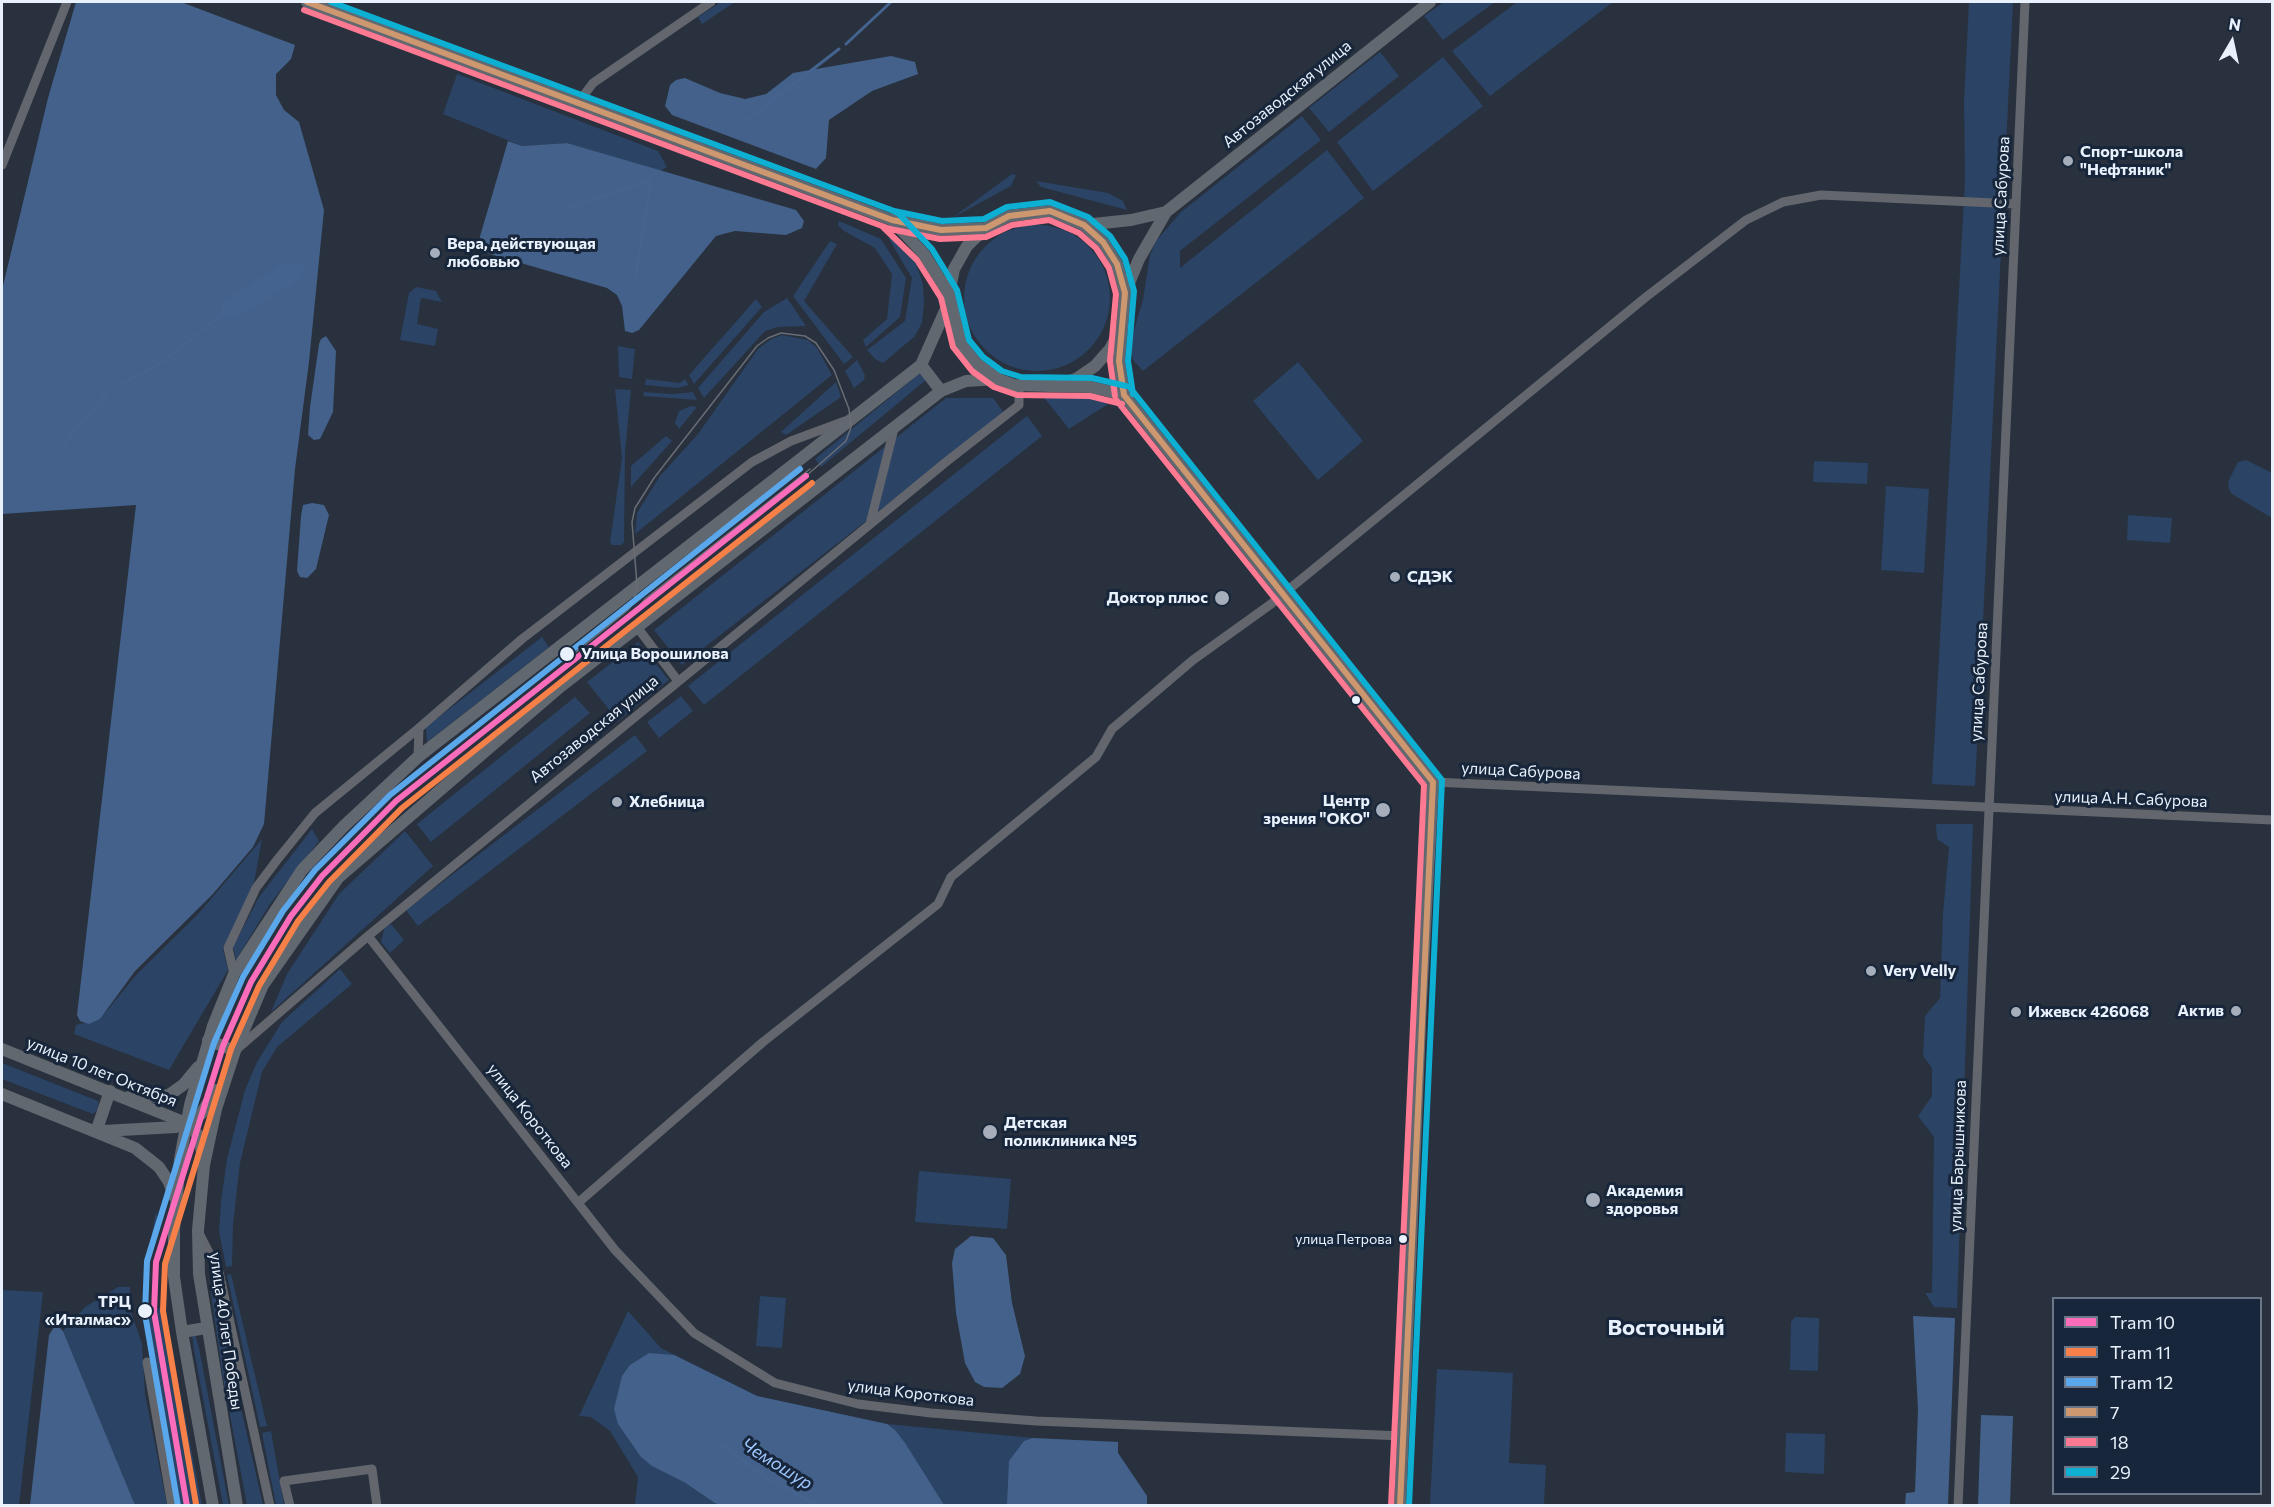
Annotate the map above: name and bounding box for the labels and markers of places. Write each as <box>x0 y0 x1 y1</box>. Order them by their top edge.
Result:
place label: Спорт-школа "Нефтяник" <box>2080 142 2183 180</box>
marker: Спорт-школа "Нефтяник" <box>2061 154 2075 168</box>
place label: Вера, действующая любовью <box>447 234 596 272</box>
marker: Вера, действующая любовью <box>428 246 442 260</box>
place label: СДЭК <box>1407 567 1453 587</box>
marker: СДЭК <box>1388 570 1402 584</box>
place label: Доктор плюс <box>1107 588 1208 608</box>
marker: Доктор плюс <box>1213 589 1231 607</box>
place label: Улица Ворошилова <box>581 644 729 664</box>
marker: Улица Ворошилова <box>558 645 576 663</box>
unlabelled marker <box>1350 694 1362 706</box>
place label: Центр зрения "ОКО" <box>1263 791 1370 829</box>
place label: Хлебница <box>629 792 705 812</box>
marker: Хлебница <box>610 795 624 809</box>
marker: Центр зрения "ОКО" <box>1374 801 1392 819</box>
place label: Very Velly <box>1883 961 1956 981</box>
marker: Very Velly <box>1864 964 1878 978</box>
place label: Актив <box>2178 1001 2224 1021</box>
place label: Ижевск 426068 <box>2028 1002 2149 1022</box>
marker: Актив <box>2229 1004 2243 1018</box>
marker: Ижевск 426068 <box>2009 1005 2023 1019</box>
place label: Детская поликлиника №5 <box>1004 1113 1137 1151</box>
marker: Детская поликлиника №5 <box>981 1123 999 1141</box>
place label: Академия здоровья <box>1606 1181 1683 1219</box>
marker: Академия здоровья <box>1584 1191 1602 1209</box>
place label: улица Петрова <box>1295 1231 1392 1247</box>
marker: улица Петрова <box>1397 1233 1409 1245</box>
place label: ТРЦ «Италмас» <box>45 1292 131 1330</box>
marker: ТРЦ «Италмас» <box>136 1302 154 1320</box>

